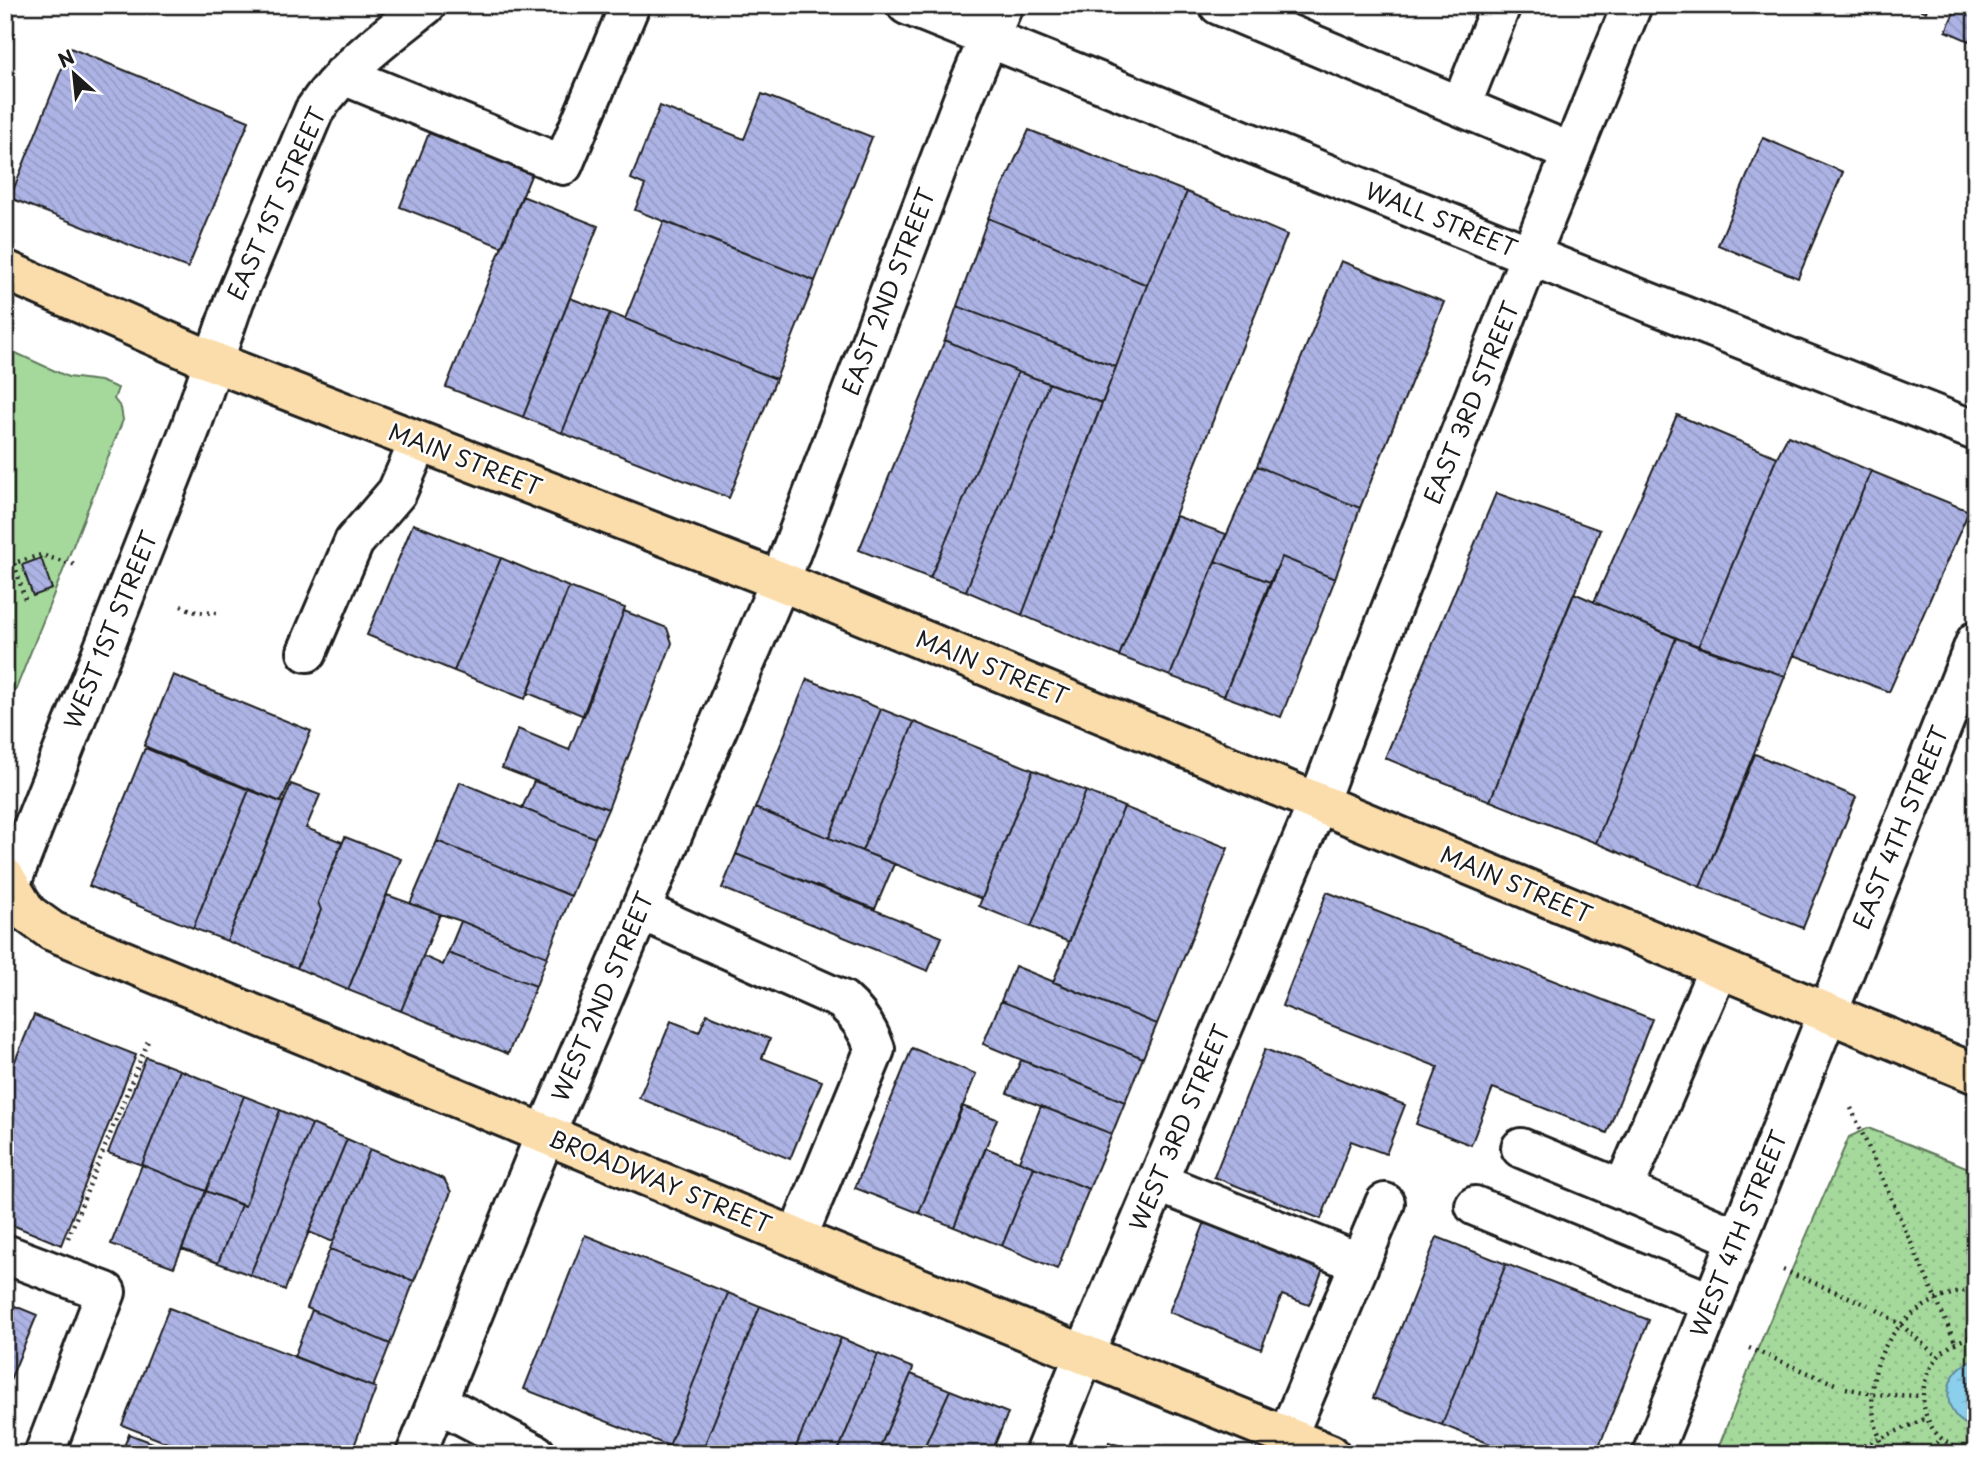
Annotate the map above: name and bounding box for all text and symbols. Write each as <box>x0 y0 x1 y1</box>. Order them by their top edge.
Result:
north arrow <box>38 38 108 108</box>
text: N <box>53 42 79 74</box>
street label: EAST 1ST STREET <box>217 101 334 305</box>
street label: WALL STREET <box>1360 172 1523 265</box>
street label: EAST 2ND STREET <box>832 183 943 400</box>
street label: EAST 3RD STREET <box>1414 295 1527 509</box>
street label: MAIN STREET <box>384 413 547 504</box>
street label: WEST 1ST STREET <box>54 525 165 734</box>
street label: MAIN STREET <box>911 620 1074 713</box>
street label: EAST 4TH STREET <box>1843 720 1956 934</box>
street label: MAIN STREET <box>1435 836 1598 931</box>
street label: WEST 2ND STREET <box>542 886 662 1107</box>
street label: WEST 3RD STREET <box>1119 1018 1238 1236</box>
street label: BROADWAY STREET <box>544 1120 777 1241</box>
street label: WEST 4TH STREET <box>1680 1125 1795 1342</box>

